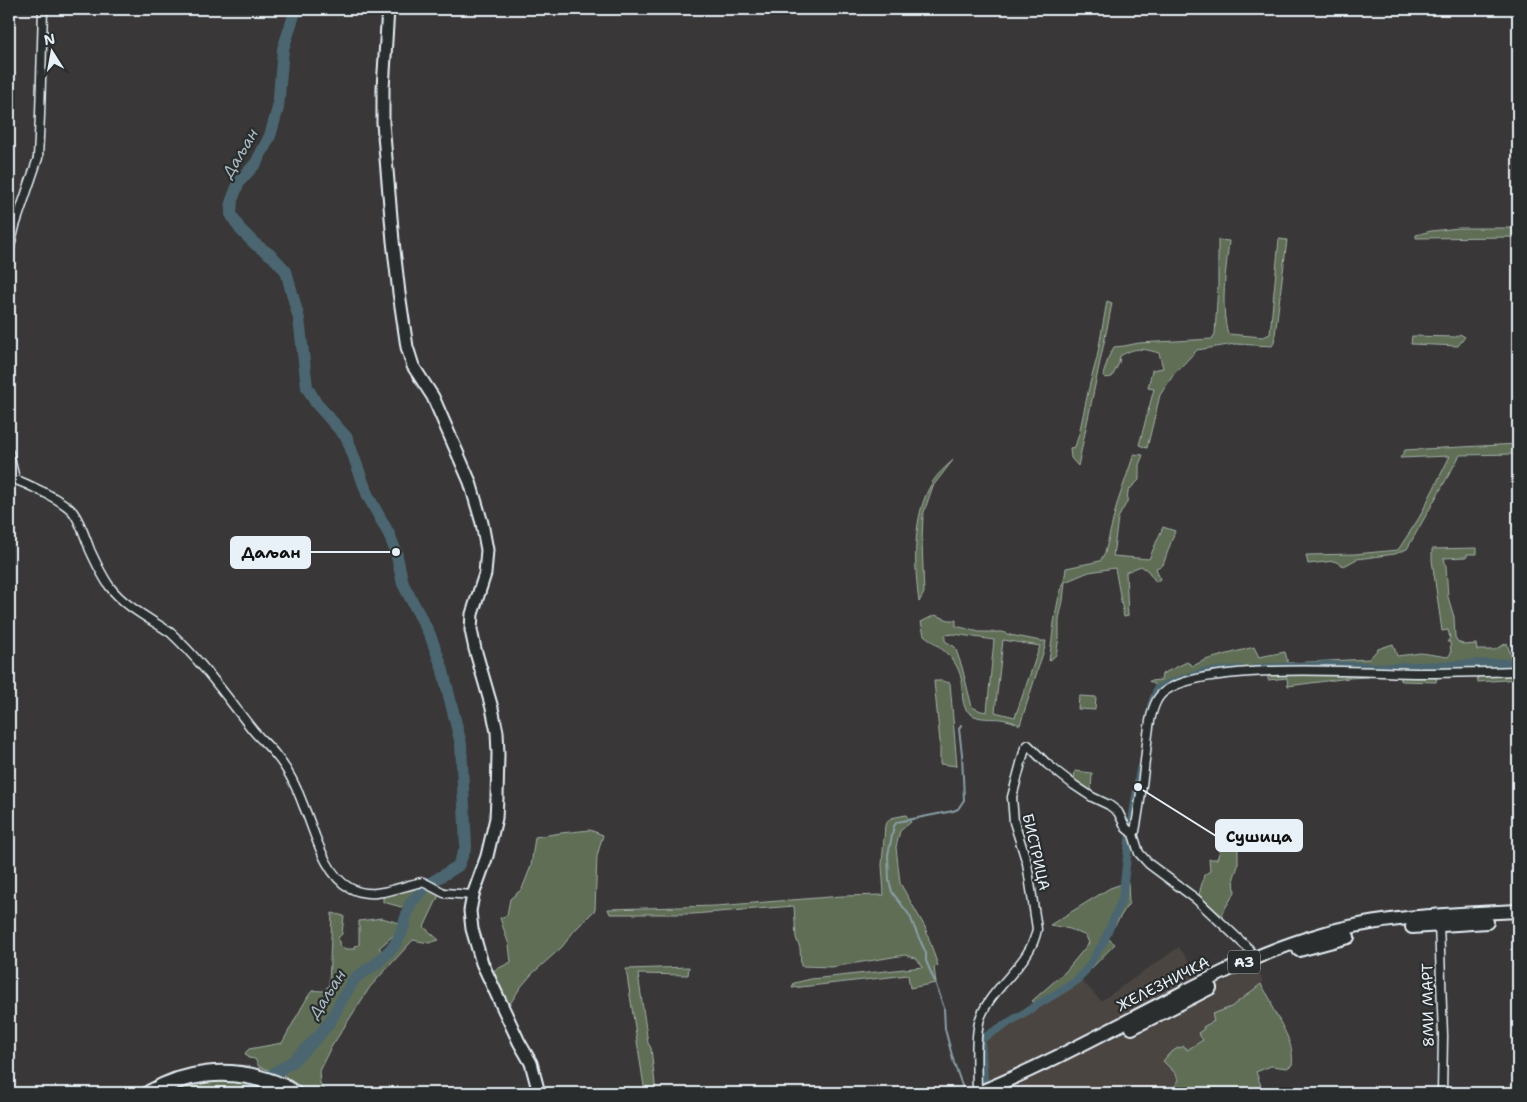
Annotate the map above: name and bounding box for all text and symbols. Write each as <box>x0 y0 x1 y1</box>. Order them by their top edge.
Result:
north arrow <box>28 28 78 78</box>
text: N <box>42 29 57 49</box>
water label: Даљан <box>217 125 263 182</box>
callout: Даљан <box>231 537 310 568</box>
text: Даљан <box>241 542 301 563</box>
street label: БИСТРИЦА <box>1017 811 1055 893</box>
callout: Сушица <box>1216 820 1302 851</box>
text: Сушица <box>1226 826 1292 847</box>
road number: A3 <box>1228 950 1260 974</box>
street label: ЖЕЛЕЗНИЧКА <box>1113 952 1213 1016</box>
street label: 8МИ МАРТ <box>1417 963 1439 1047</box>
water label: Даљан <box>303 966 350 1023</box>

